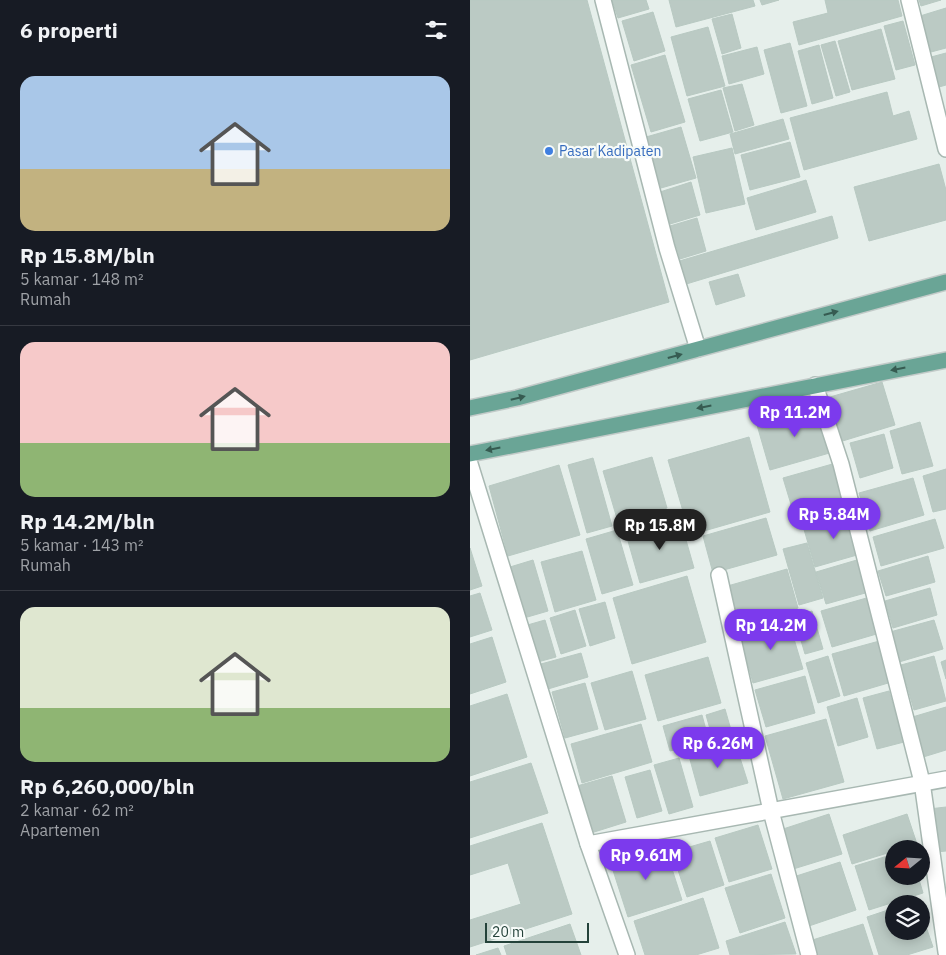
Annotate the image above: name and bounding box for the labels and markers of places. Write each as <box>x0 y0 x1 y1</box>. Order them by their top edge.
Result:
place label: Pasar Kadipaten <box>559 142 661 160</box>
marker: Pasar Kadipaten <box>543 145 555 157</box>
pin: Rp 11.2M <box>743 396 847 438</box>
pin: Rp 5.84M <box>782 498 886 540</box>
pin: Rp 15.8M <box>608 508 712 551</box>
pin: Rp 14.2M <box>719 608 823 651</box>
pin: Rp 6.26M <box>666 726 770 769</box>
pin: Rp 9.61M <box>594 838 698 881</box>

